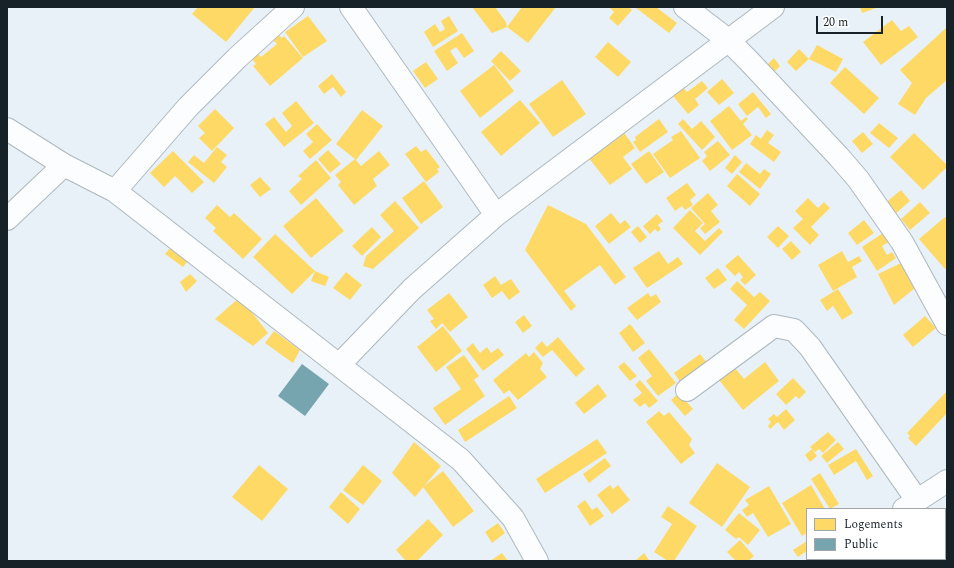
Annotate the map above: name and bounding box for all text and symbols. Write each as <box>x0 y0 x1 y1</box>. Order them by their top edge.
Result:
scale bar <box>818 8 885 34</box>
text: 20 m <box>823 13 848 32</box>
legend <box>806 508 946 560</box>
text: Logements <box>844 515 903 534</box>
text: Public <box>844 535 878 554</box>

